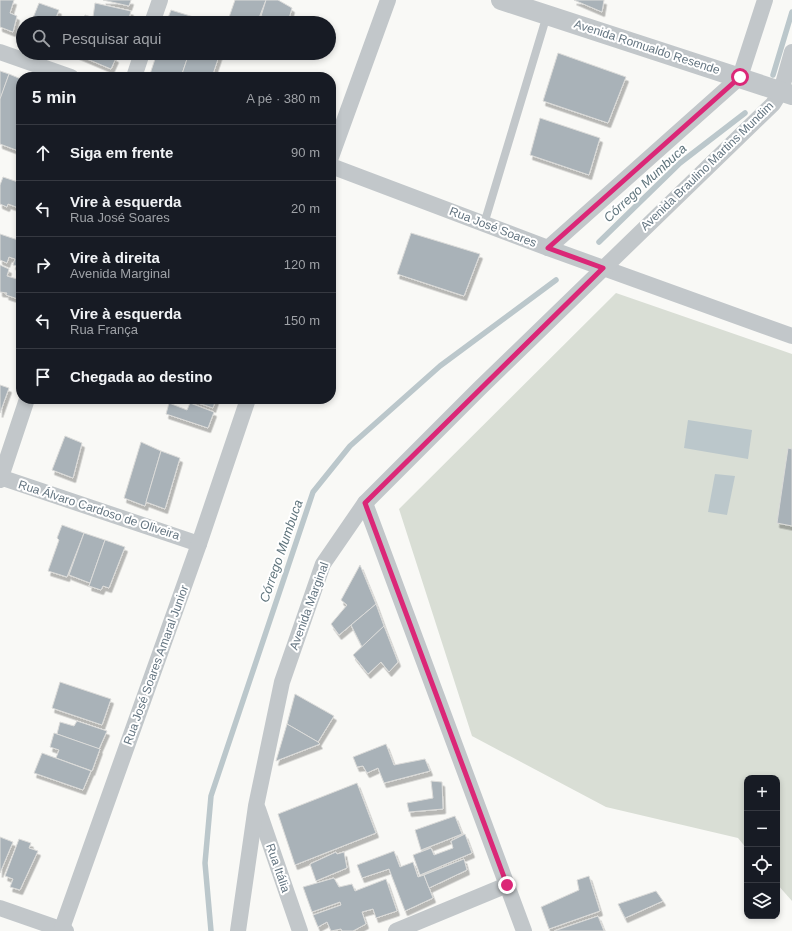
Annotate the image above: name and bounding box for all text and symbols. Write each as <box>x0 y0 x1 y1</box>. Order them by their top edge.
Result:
search box <box>16 16 336 60</box>
street label: Avenida Romualdo Resende <box>572 17 722 77</box>
icon: search <box>30 27 52 49</box>
text: Pesquisar aqui <box>62 30 161 47</box>
route start <box>731 68 749 86</box>
text: 5 min <box>32 88 76 107</box>
text: A pé · 380 m <box>246 91 320 106</box>
street label: Avenida Braulino Martins Mundim <box>638 99 776 233</box>
water label: Córrego Mumbuca <box>601 141 689 225</box>
icon: ahead <box>32 142 54 164</box>
text: Siga em frente <box>70 144 173 161</box>
text: 90 m <box>291 145 320 160</box>
text: Vire à esquerda <box>70 193 181 210</box>
icon: left <box>32 198 54 220</box>
text: 20 m <box>291 201 320 216</box>
street label: Rua José Soares <box>448 204 538 250</box>
text: Rua José Soares <box>70 210 170 225</box>
text: Vire à direita <box>70 249 160 266</box>
icon: right <box>32 254 54 276</box>
text: 120 m <box>284 257 320 272</box>
text: Avenida Marginal <box>70 266 170 281</box>
text: Vire à esquerda <box>70 305 181 322</box>
icon: left <box>32 310 54 332</box>
text: 150 m <box>284 313 320 328</box>
text: Rua França <box>70 322 138 337</box>
icon: arrive <box>32 366 54 388</box>
text: Chegada ao destino <box>70 368 213 385</box>
street label: Rua Álvaro Cardoso de Oliveira <box>17 476 182 543</box>
water label: Córrego Mumbuca <box>256 498 306 604</box>
street label: Avenida Marginal <box>287 560 331 652</box>
street label: Rua José Soares Amaral Junior <box>121 583 191 747</box>
map controls <box>744 775 780 919</box>
button: + <box>744 775 780 811</box>
button: − <box>744 811 780 847</box>
street label: Rua Itália <box>263 842 293 895</box>
button: locate <box>744 847 780 883</box>
route end <box>498 876 516 894</box>
button: layers <box>744 883 780 919</box>

